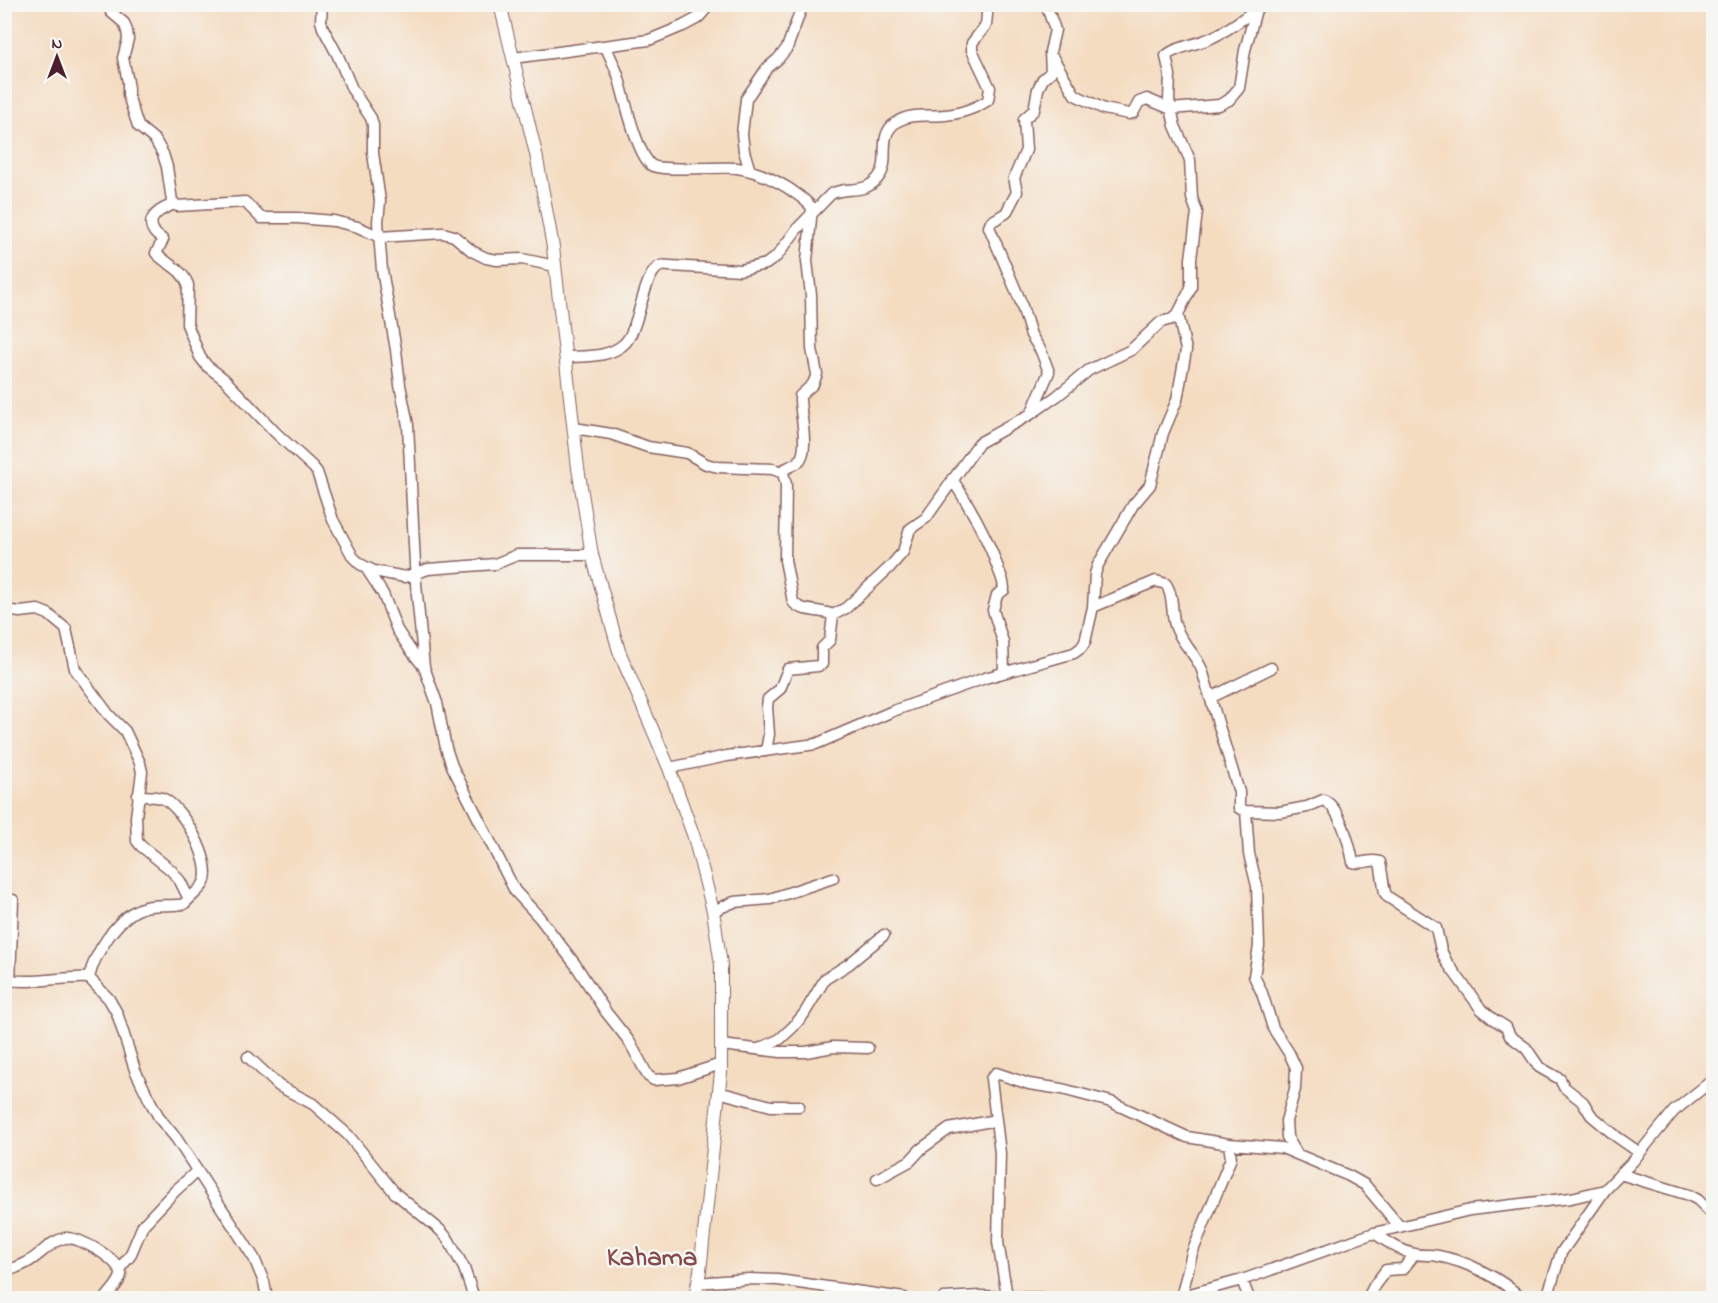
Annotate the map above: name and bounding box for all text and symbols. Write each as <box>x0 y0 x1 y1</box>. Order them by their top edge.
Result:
north arrow <box>27 27 87 87</box>
text: N <box>52 32 63 56</box>
district label: Kahama <box>607 1239 697 1278</box>

